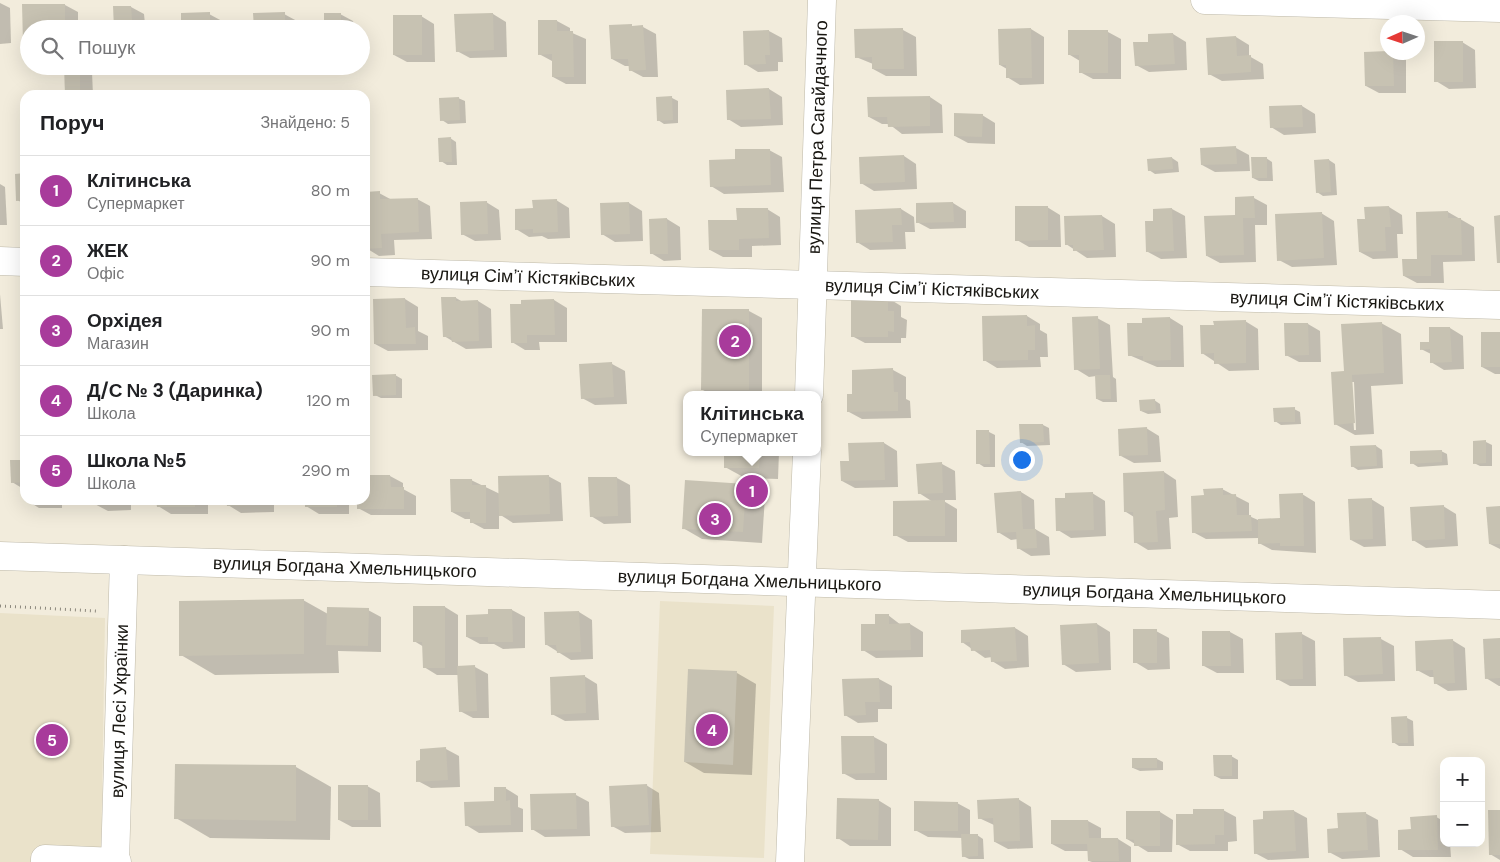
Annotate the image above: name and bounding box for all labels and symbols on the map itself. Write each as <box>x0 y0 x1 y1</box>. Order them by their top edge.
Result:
north arrow <box>1380 15 1425 60</box>
street label: вулиця Петра Сагайдачного <box>802 20 833 254</box>
street label: вулиця Сімʼї Кістяківських <box>420 261 636 293</box>
street label: вулиця Сімʼї Кістяківських <box>824 273 1040 305</box>
street label: вулиця Сімʼї Кістяківських <box>1229 285 1445 317</box>
pin: 2 <box>719 322 751 360</box>
your location <box>1009 447 1035 473</box>
pin: 1 <box>736 472 768 510</box>
pin: 3 <box>699 500 731 538</box>
street label: вулиця Богдана Хмельницького <box>213 551 477 584</box>
street label: вулиця Богдана Хмельницького <box>617 564 882 597</box>
street label: вулиця Богдана Хмельницького <box>1022 577 1287 610</box>
street label: вулиця Лесі Українки <box>105 624 134 799</box>
pin: 4 <box>696 711 728 749</box>
pin: 5 <box>36 721 68 759</box>

